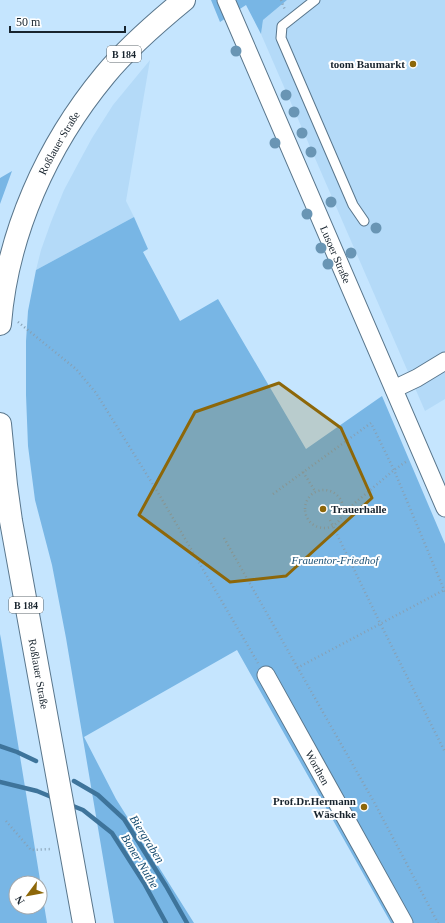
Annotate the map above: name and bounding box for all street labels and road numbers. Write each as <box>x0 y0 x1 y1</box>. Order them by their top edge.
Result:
road number: B 184 <box>107 46 141 62</box>
street label: Roßlauer Straße <box>36 109 82 177</box>
street label: Lusoer Straße <box>318 224 353 285</box>
road number: B 184 <box>9 597 43 613</box>
street label: Roßlauer Straße <box>26 638 51 710</box>
street label: Worthen <box>303 748 332 787</box>

